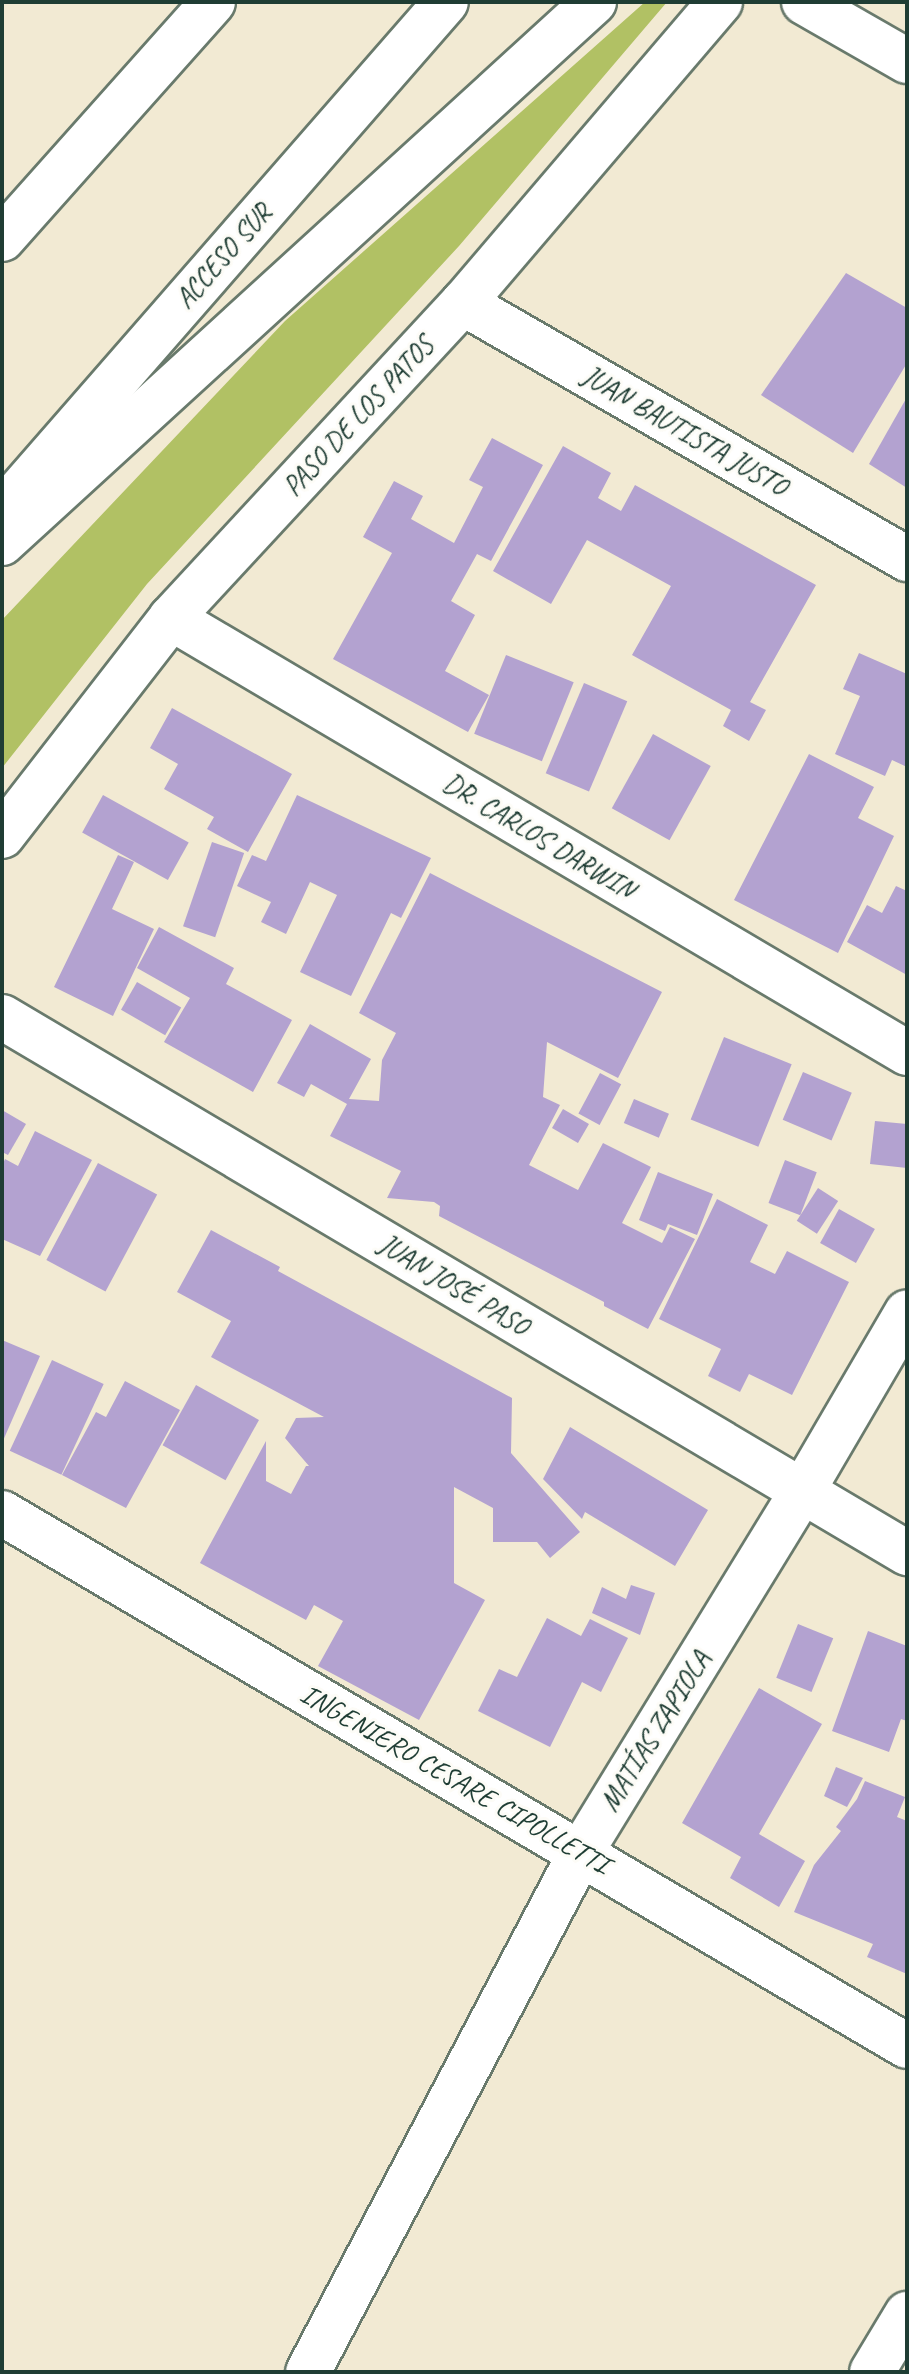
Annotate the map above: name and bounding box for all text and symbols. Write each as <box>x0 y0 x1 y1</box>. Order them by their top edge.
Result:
street label: ACCESO SUR <box>168 197 278 315</box>
street label: PASO DE LOS PATOS <box>275 329 441 503</box>
street label: JUAN BAUTISTA JUSTO <box>576 359 794 503</box>
street label: DR. CARLOS DARWIN <box>437 766 641 906</box>
street label: JUAN JOSÉ PASO <box>373 1227 535 1343</box>
street label: MATÍAS ZAPIOLA <box>592 1645 718 1817</box>
street label: INGENIERO CESARE CIPOLLETTI <box>296 1677 614 1881</box>

